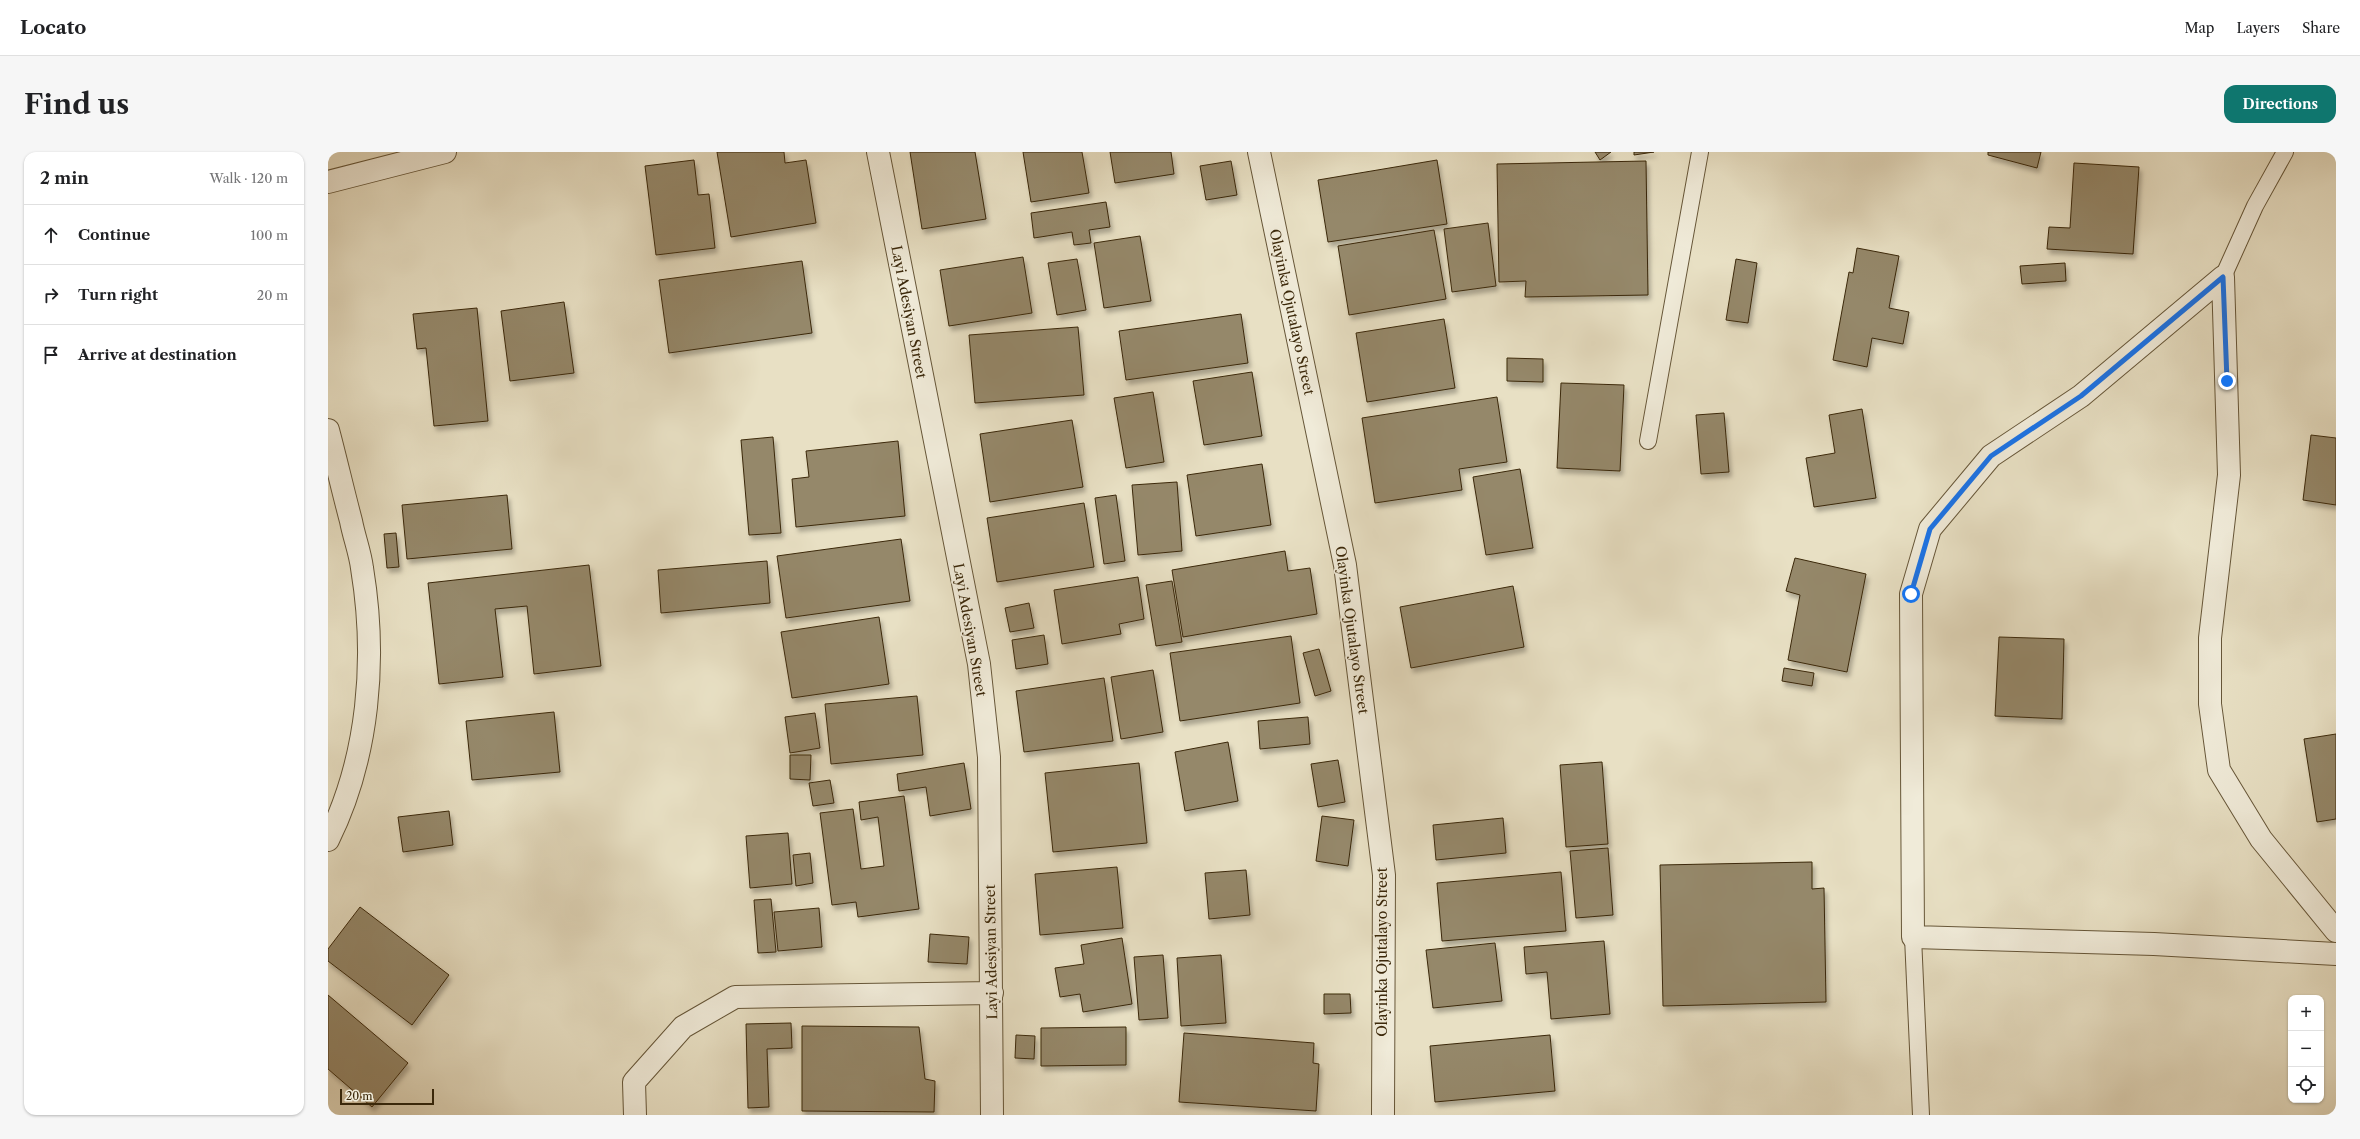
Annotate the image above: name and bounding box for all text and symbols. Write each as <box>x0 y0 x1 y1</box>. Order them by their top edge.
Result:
text: Locato <box>20 16 86 39</box>
text: Map <box>2184 19 2214 37</box>
text: Layers <box>2236 19 2280 37</box>
text: Share <box>2302 19 2340 37</box>
button: Directions <box>2224 85 2336 123</box>
text: Find us <box>24 87 129 121</box>
text: 2 min <box>40 168 89 188</box>
text: Walk · 120 m <box>210 170 288 186</box>
icon: ahead <box>40 224 62 246</box>
text: Continue <box>78 225 150 244</box>
text: 100 m <box>250 227 288 243</box>
street label: Olayinka Ojutalayo Street <box>1266 227 1318 397</box>
street label: Layi Adesiyan Street <box>887 244 931 380</box>
icon: right <box>40 284 62 306</box>
text: Turn right <box>78 285 158 304</box>
text: 20 m <box>257 287 288 303</box>
icon: arrive <box>40 344 62 366</box>
text: Arrive at destination <box>78 345 237 364</box>
route end <box>2218 372 2236 390</box>
street label: Olayinka Ojutalayo Street <box>1331 545 1373 715</box>
street label: Layi Adesiyan Street <box>949 562 991 698</box>
route start <box>1902 585 1920 603</box>
street label: Olayinka Ojutalayo Street <box>1373 867 1391 1037</box>
street label: Layi Adesiyan Street <box>981 884 1001 1020</box>
map controls <box>2288 995 2324 1103</box>
button: + <box>2288 995 2324 1031</box>
button: − <box>2288 1031 2324 1067</box>
button: locate <box>2288 1067 2324 1103</box>
scale bar <box>340 1087 434 1106</box>
text: 20 m <box>346 1089 372 1103</box>

